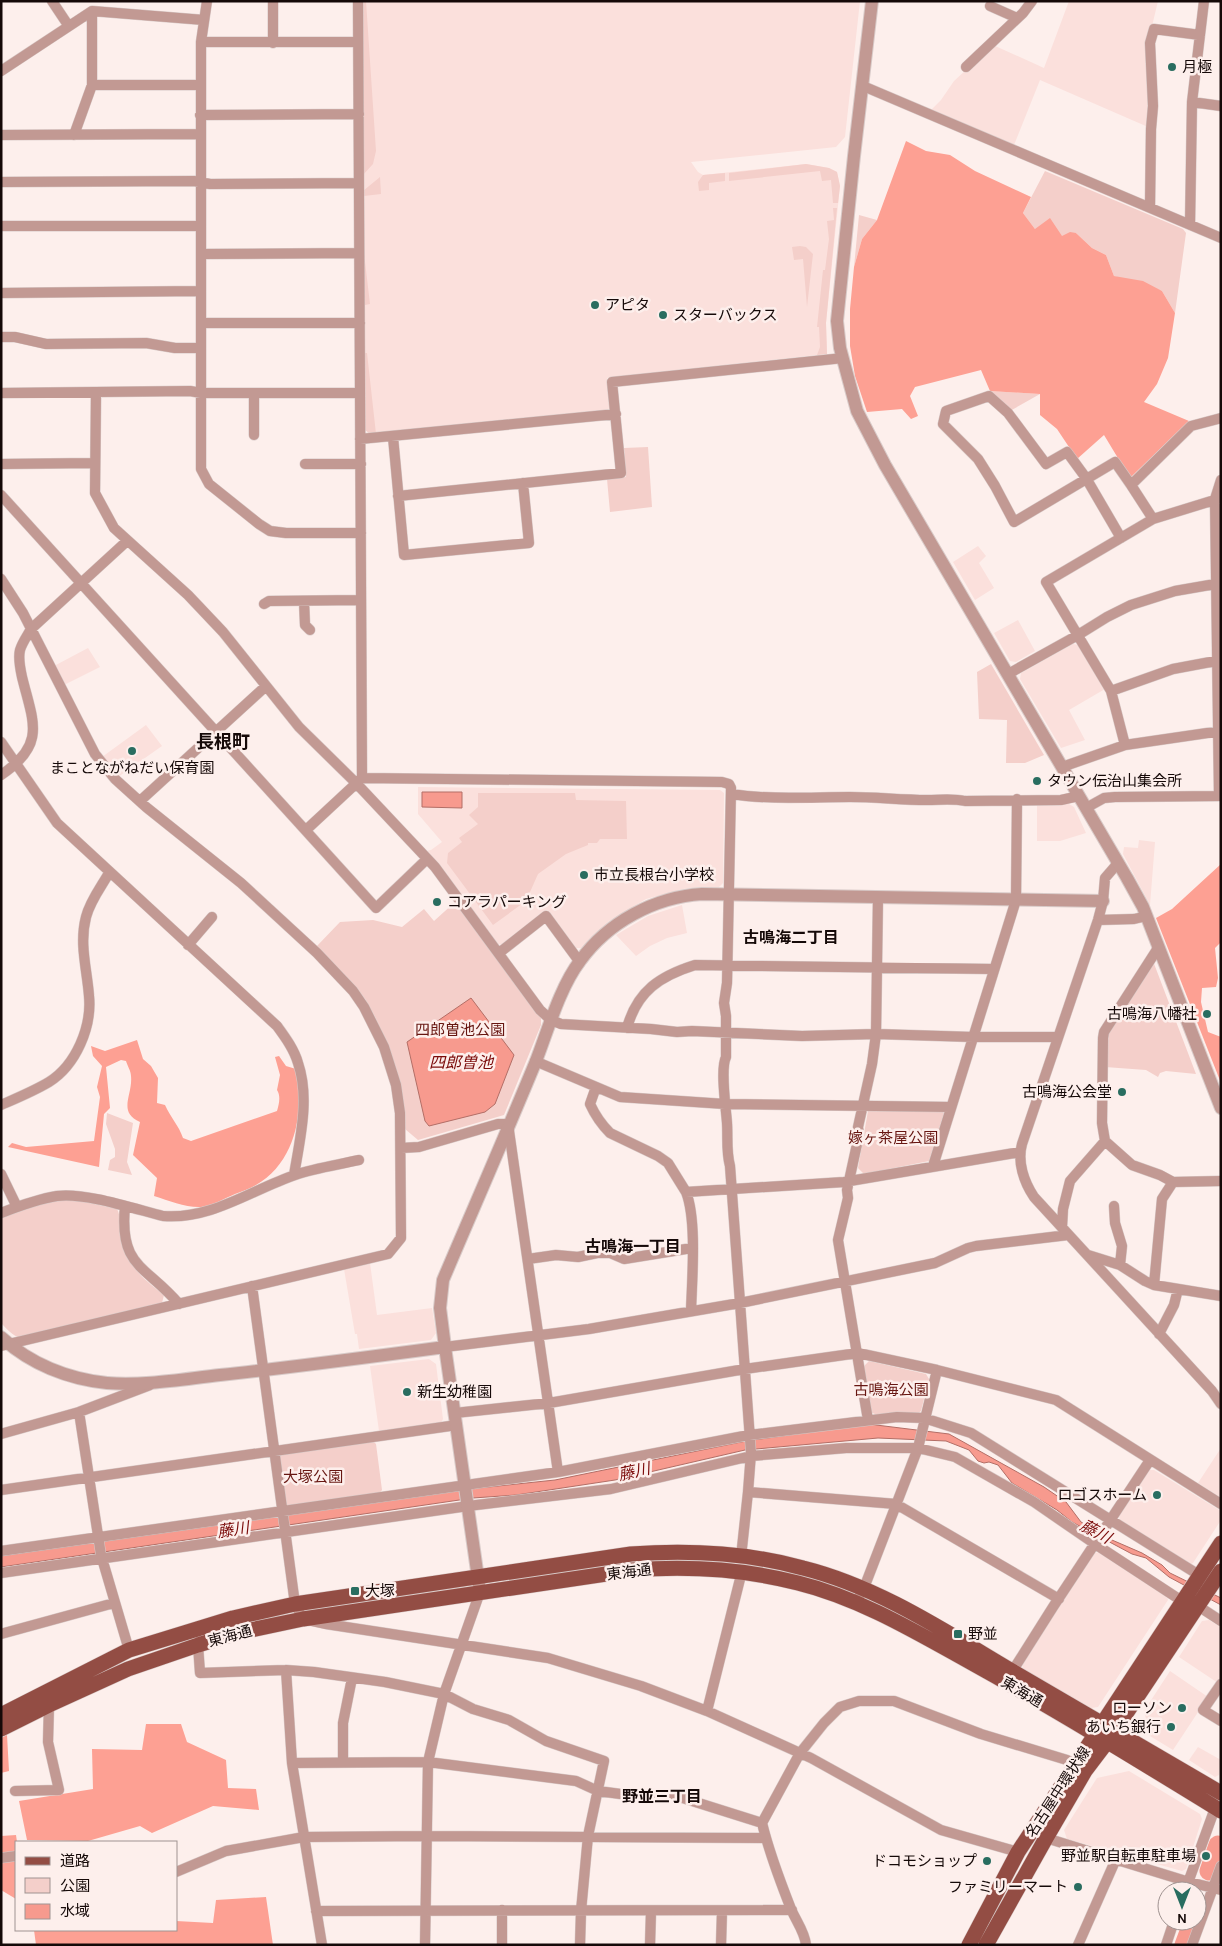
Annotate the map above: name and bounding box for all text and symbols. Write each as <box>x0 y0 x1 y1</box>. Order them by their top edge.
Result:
place label: 月極 <box>1182 58 1212 76</box>
marker: 月極 <box>1166 61 1178 73</box>
place label: アピタ <box>605 296 650 314</box>
marker: アピタ <box>589 299 601 311</box>
place label: スターバックス <box>673 306 777 324</box>
marker: スターバックス <box>657 309 669 321</box>
district label: 長根町 <box>196 731 250 753</box>
marker: まことながねだい保育園 <box>126 745 138 757</box>
place label: まことながねだい保育園 <box>50 759 214 777</box>
place label: タウン伝治山集会所 <box>1047 772 1182 790</box>
marker: タウン伝治山集会所 <box>1031 775 1043 787</box>
place label: 市立長根台小学校 <box>594 866 714 884</box>
marker: 市立長根台小学校 <box>578 869 590 881</box>
place label: コアラパーキング <box>447 893 566 911</box>
marker: コアラパーキング <box>431 896 443 908</box>
district label: 古鳴海二丁目 <box>743 928 839 947</box>
place label: 古鳴海八幡社 <box>1107 1005 1197 1023</box>
marker: 古鳴海八幡社 <box>1201 1008 1213 1020</box>
park label: 四郎曽池公園 <box>415 1021 505 1039</box>
water label: 四郎曽池 <box>429 1053 495 1072</box>
place label: 古鳴海公会堂 <box>1022 1083 1112 1101</box>
marker: 古鳴海公会堂 <box>1116 1086 1128 1098</box>
park label: 嫁ヶ茶屋公園 <box>848 1129 938 1147</box>
district label: 古鳴海一丁目 <box>585 1237 681 1256</box>
park label: 古鳴海公園 <box>853 1381 929 1399</box>
place label: 新生幼稚園 <box>417 1383 492 1401</box>
marker: 新生幼稚園 <box>401 1386 413 1398</box>
water label: 藤川 <box>616 1458 654 1484</box>
park label: 大塚公園 <box>283 1468 343 1486</box>
place label: ロゴスホーム <box>1057 1486 1147 1504</box>
marker: ロゴスホーム <box>1151 1489 1163 1501</box>
water label: 藤川 <box>1077 1516 1116 1548</box>
water label: 藤川 <box>216 1518 252 1541</box>
street label: 東海通 <box>606 1560 652 1584</box>
place label: 大塚 <box>365 1582 395 1600</box>
marker: 大塚 <box>349 1585 361 1597</box>
street label: 東海通 <box>206 1621 254 1651</box>
place label: 野並 <box>968 1625 998 1643</box>
marker: 野並 <box>952 1628 964 1640</box>
street label: 東海通 <box>998 1673 1046 1711</box>
place label: ローソン <box>1112 1699 1172 1717</box>
marker: ローソン <box>1176 1702 1188 1714</box>
place label: あいち銀行 <box>1086 1718 1161 1736</box>
marker: あいち銀行 <box>1165 1721 1177 1733</box>
street label: 名古屋中環状線 <box>1022 1743 1094 1841</box>
district label: 野並三丁目 <box>622 1787 702 1806</box>
legend <box>15 1841 178 1931</box>
place label: 野並駅自転車駐車場 <box>1061 1847 1196 1865</box>
marker: 野並駅自転車駐車場 <box>1200 1850 1212 1862</box>
text: 道路 <box>60 1852 90 1870</box>
place label: ドコモショップ <box>872 1852 977 1870</box>
marker: ドコモショップ <box>981 1855 993 1867</box>
text: 公園 <box>60 1877 90 1895</box>
place label: ファミリーマート <box>948 1878 1068 1896</box>
marker: ファミリーマート <box>1072 1881 1084 1893</box>
north arrow <box>1157 1881 1207 1931</box>
text: 水域 <box>60 1902 90 1920</box>
text: N <box>1177 1910 1187 1927</box>

